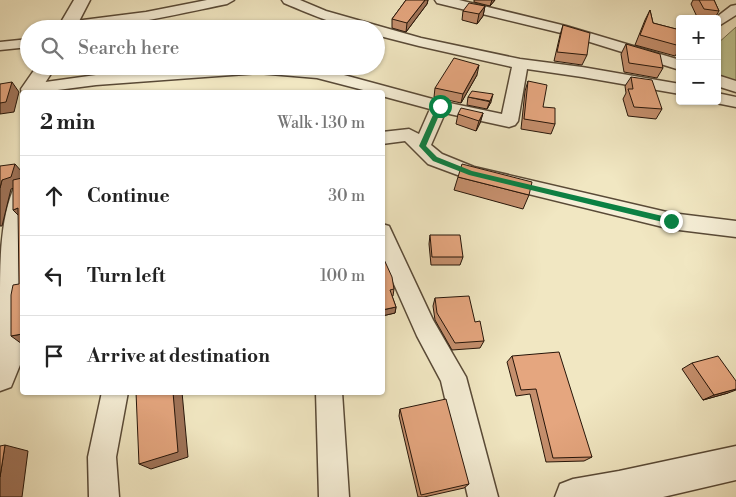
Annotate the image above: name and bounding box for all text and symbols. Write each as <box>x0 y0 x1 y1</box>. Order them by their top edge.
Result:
map controls <box>676 15 721 105</box>
button: + <box>676 15 721 60</box>
search box <box>20 20 385 75</box>
icon: search <box>38 34 66 62</box>
text: Search here <box>78 36 179 60</box>
button: − <box>676 60 721 105</box>
route start <box>429 95 452 118</box>
text: 2 min <box>40 110 95 136</box>
text: Walk · 130 m <box>277 113 365 133</box>
icon: ahead <box>40 182 68 210</box>
text: Continue <box>87 184 170 208</box>
text: 30 m <box>328 186 365 206</box>
route end <box>660 210 683 233</box>
icon: left <box>40 262 68 290</box>
text: Turn left <box>87 264 166 288</box>
text: 100 m <box>320 266 365 286</box>
icon: arrive <box>40 342 68 370</box>
text: Arrive at destination <box>87 344 270 368</box>

